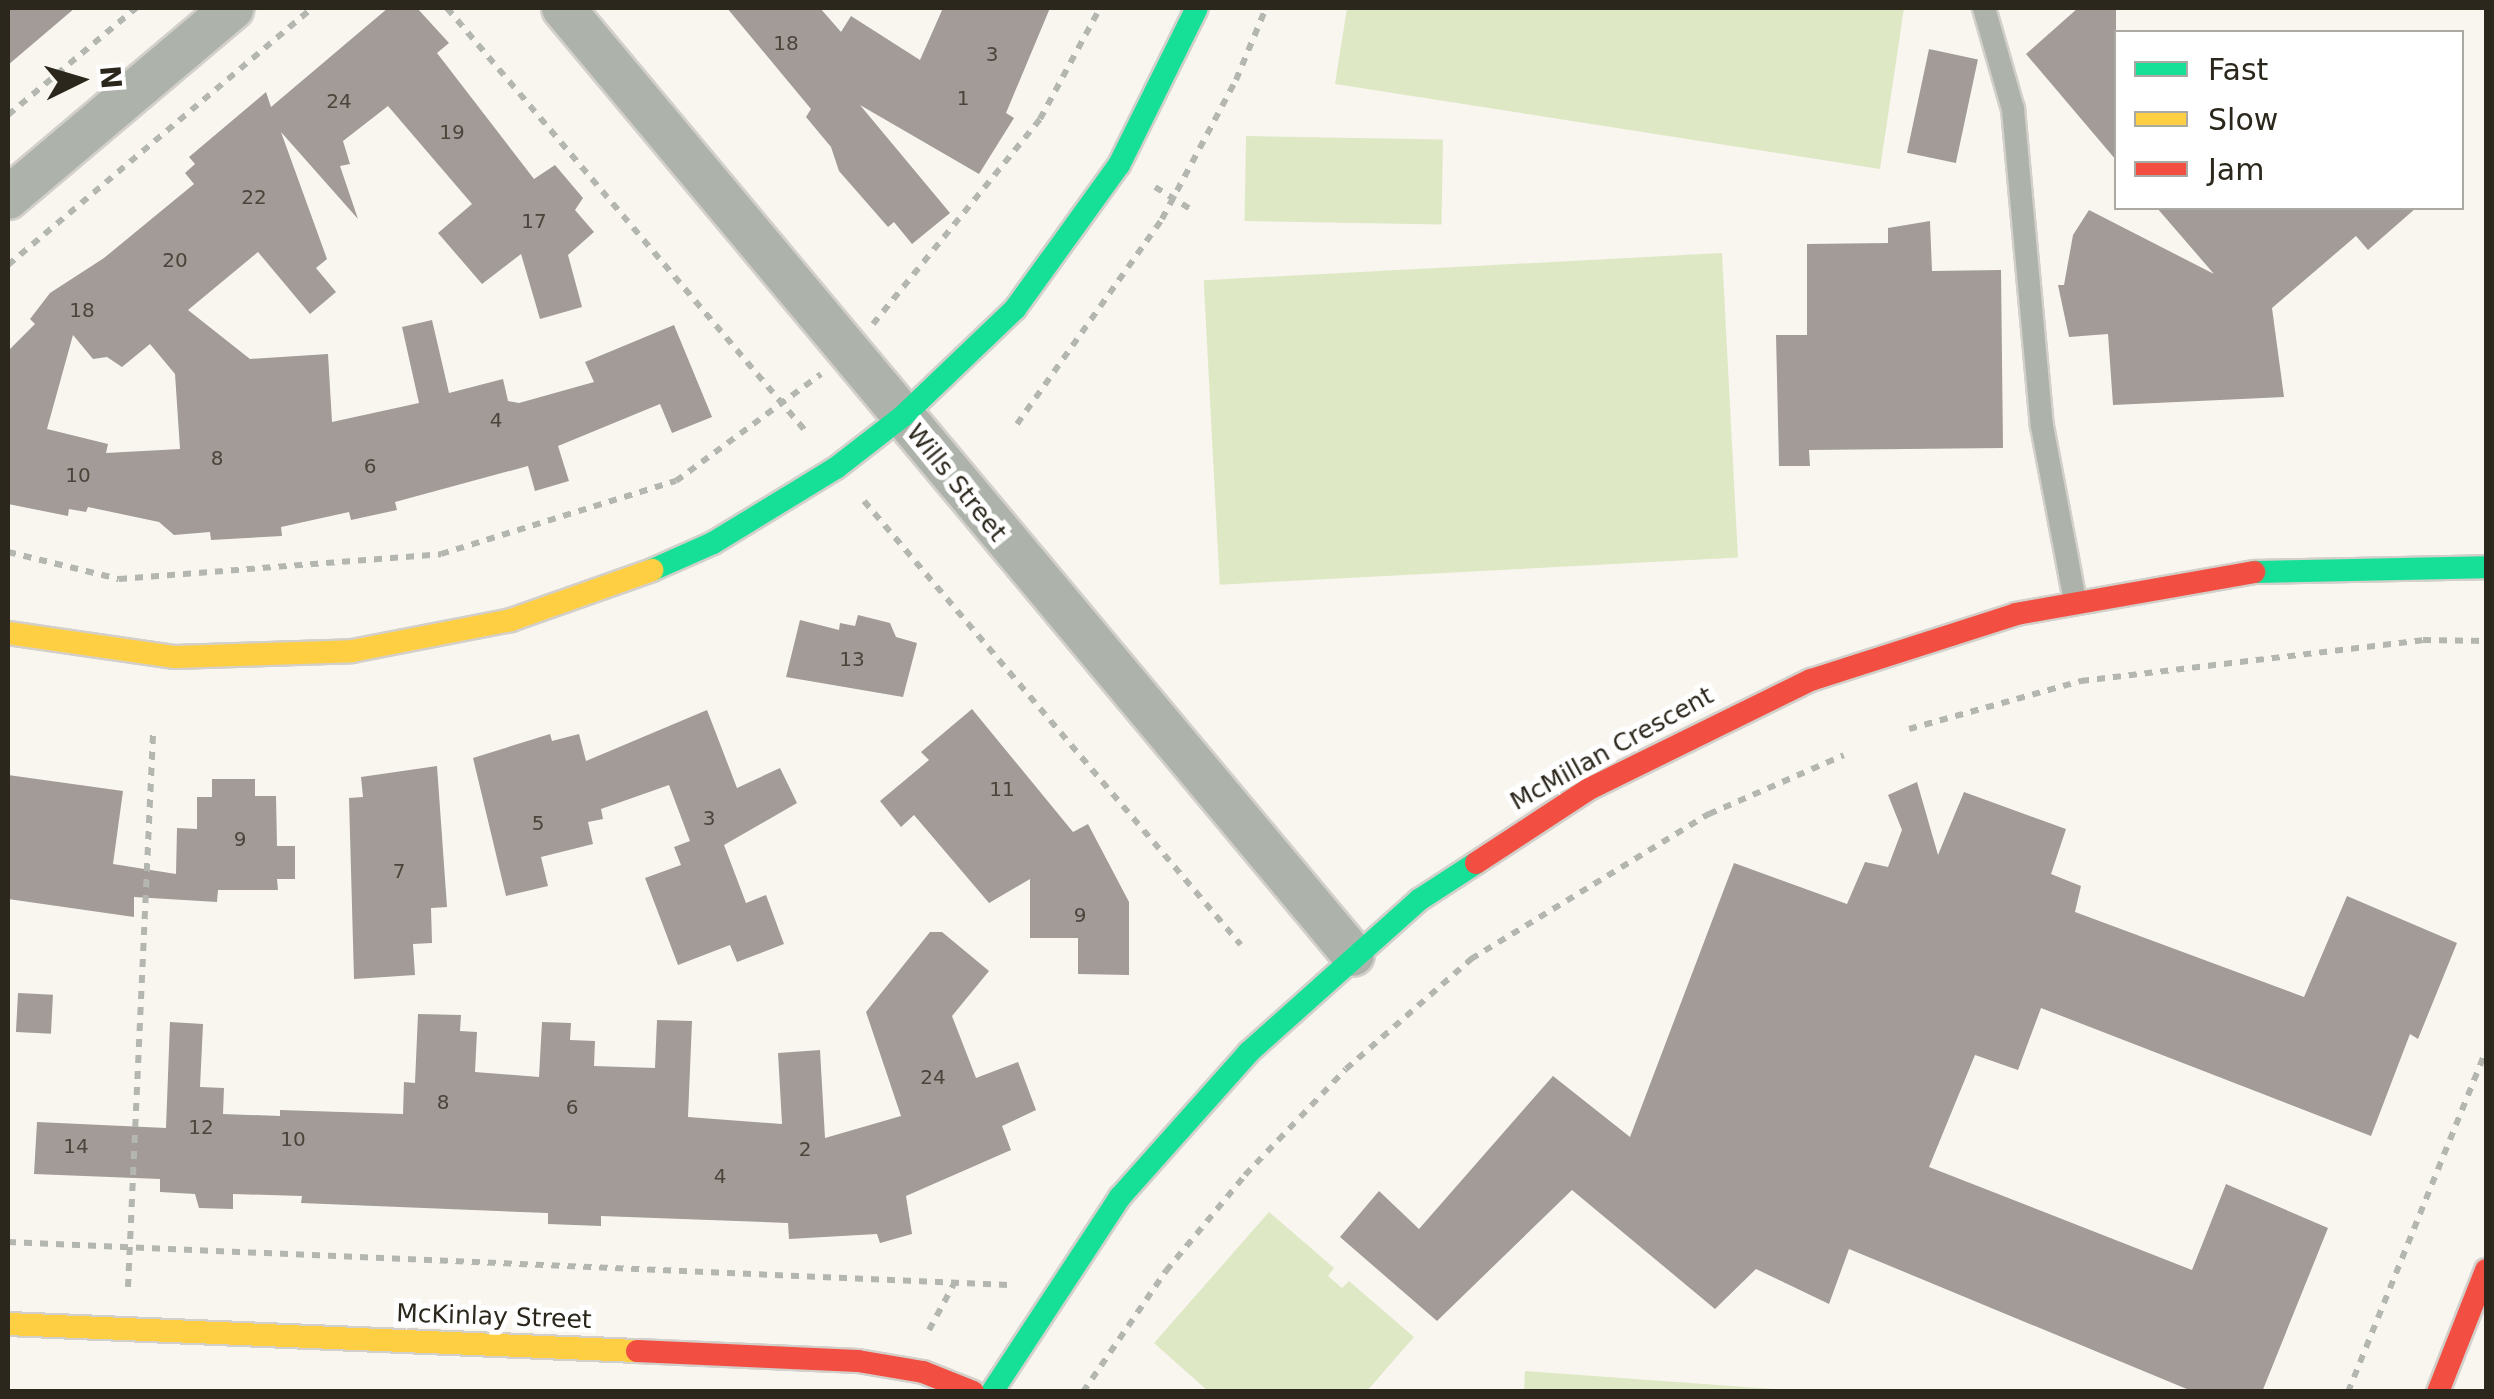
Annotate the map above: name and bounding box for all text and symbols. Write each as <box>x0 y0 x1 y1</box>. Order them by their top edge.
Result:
north arrow <box>30 30 130 130</box>
legend <box>2114 30 2464 210</box>
house number: 18 <box>773 31 799 55</box>
house number: 3 <box>986 42 998 66</box>
text: Fast <box>2208 52 2268 87</box>
text: N <box>93 64 128 90</box>
house number: 1 <box>957 86 969 110</box>
house number: 24 <box>326 89 352 113</box>
text: Slow <box>2208 102 2278 137</box>
house number: 19 <box>439 120 465 144</box>
text: Jam <box>2208 152 2264 187</box>
house number: 22 <box>241 185 267 209</box>
house number: 17 <box>521 209 547 233</box>
house number: 20 <box>162 248 188 272</box>
house number: 18 <box>69 298 95 322</box>
house number: 4 <box>490 408 502 432</box>
street label: Wills Street <box>900 418 1012 548</box>
house number: 8 <box>211 446 223 470</box>
house number: 6 <box>364 454 376 478</box>
house number: 10 <box>65 463 91 487</box>
house number: 13 <box>839 647 865 671</box>
street label: McMillan Crescent <box>1505 681 1719 817</box>
house number: 11 <box>989 777 1015 801</box>
house number: 3 <box>703 806 715 830</box>
house number: 5 <box>532 811 544 835</box>
house number: 9 <box>234 827 246 851</box>
house number: 7 <box>393 859 405 883</box>
house number: 9 <box>1074 903 1086 927</box>
house number: 24 <box>920 1065 946 1089</box>
house number: 8 <box>437 1090 449 1114</box>
house number: 6 <box>566 1095 578 1119</box>
house number: 12 <box>188 1115 214 1139</box>
house number: 10 <box>280 1127 306 1151</box>
house number: 14 <box>63 1134 89 1158</box>
house number: 2 <box>799 1137 811 1161</box>
house number: 4 <box>714 1164 726 1188</box>
street label: McKinlay Street <box>396 1299 592 1335</box>

